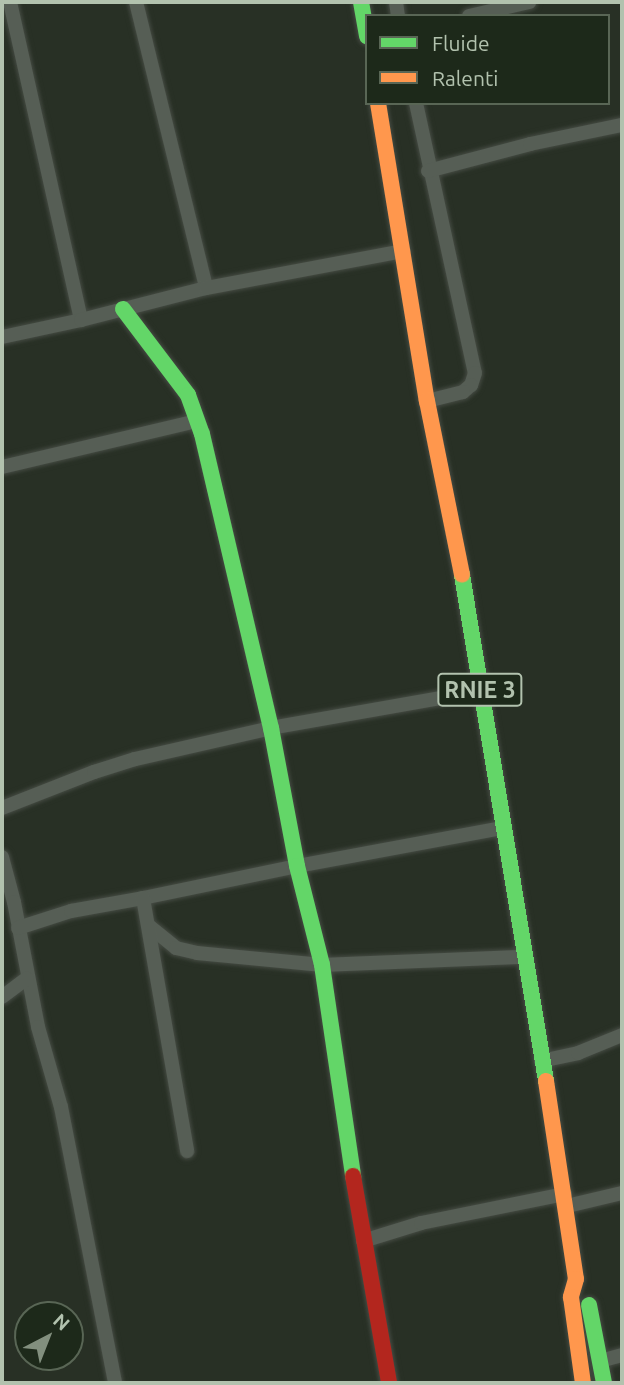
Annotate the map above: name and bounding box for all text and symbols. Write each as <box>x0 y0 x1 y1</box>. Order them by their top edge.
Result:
legend <box>365 14 610 105</box>
text: Fluide <box>432 31 490 55</box>
text: Ralenti <box>432 66 498 90</box>
road number: RNIE 3 <box>436 670 524 710</box>
north arrow <box>14 1301 84 1371</box>
text: N <box>49 1309 74 1335</box>

